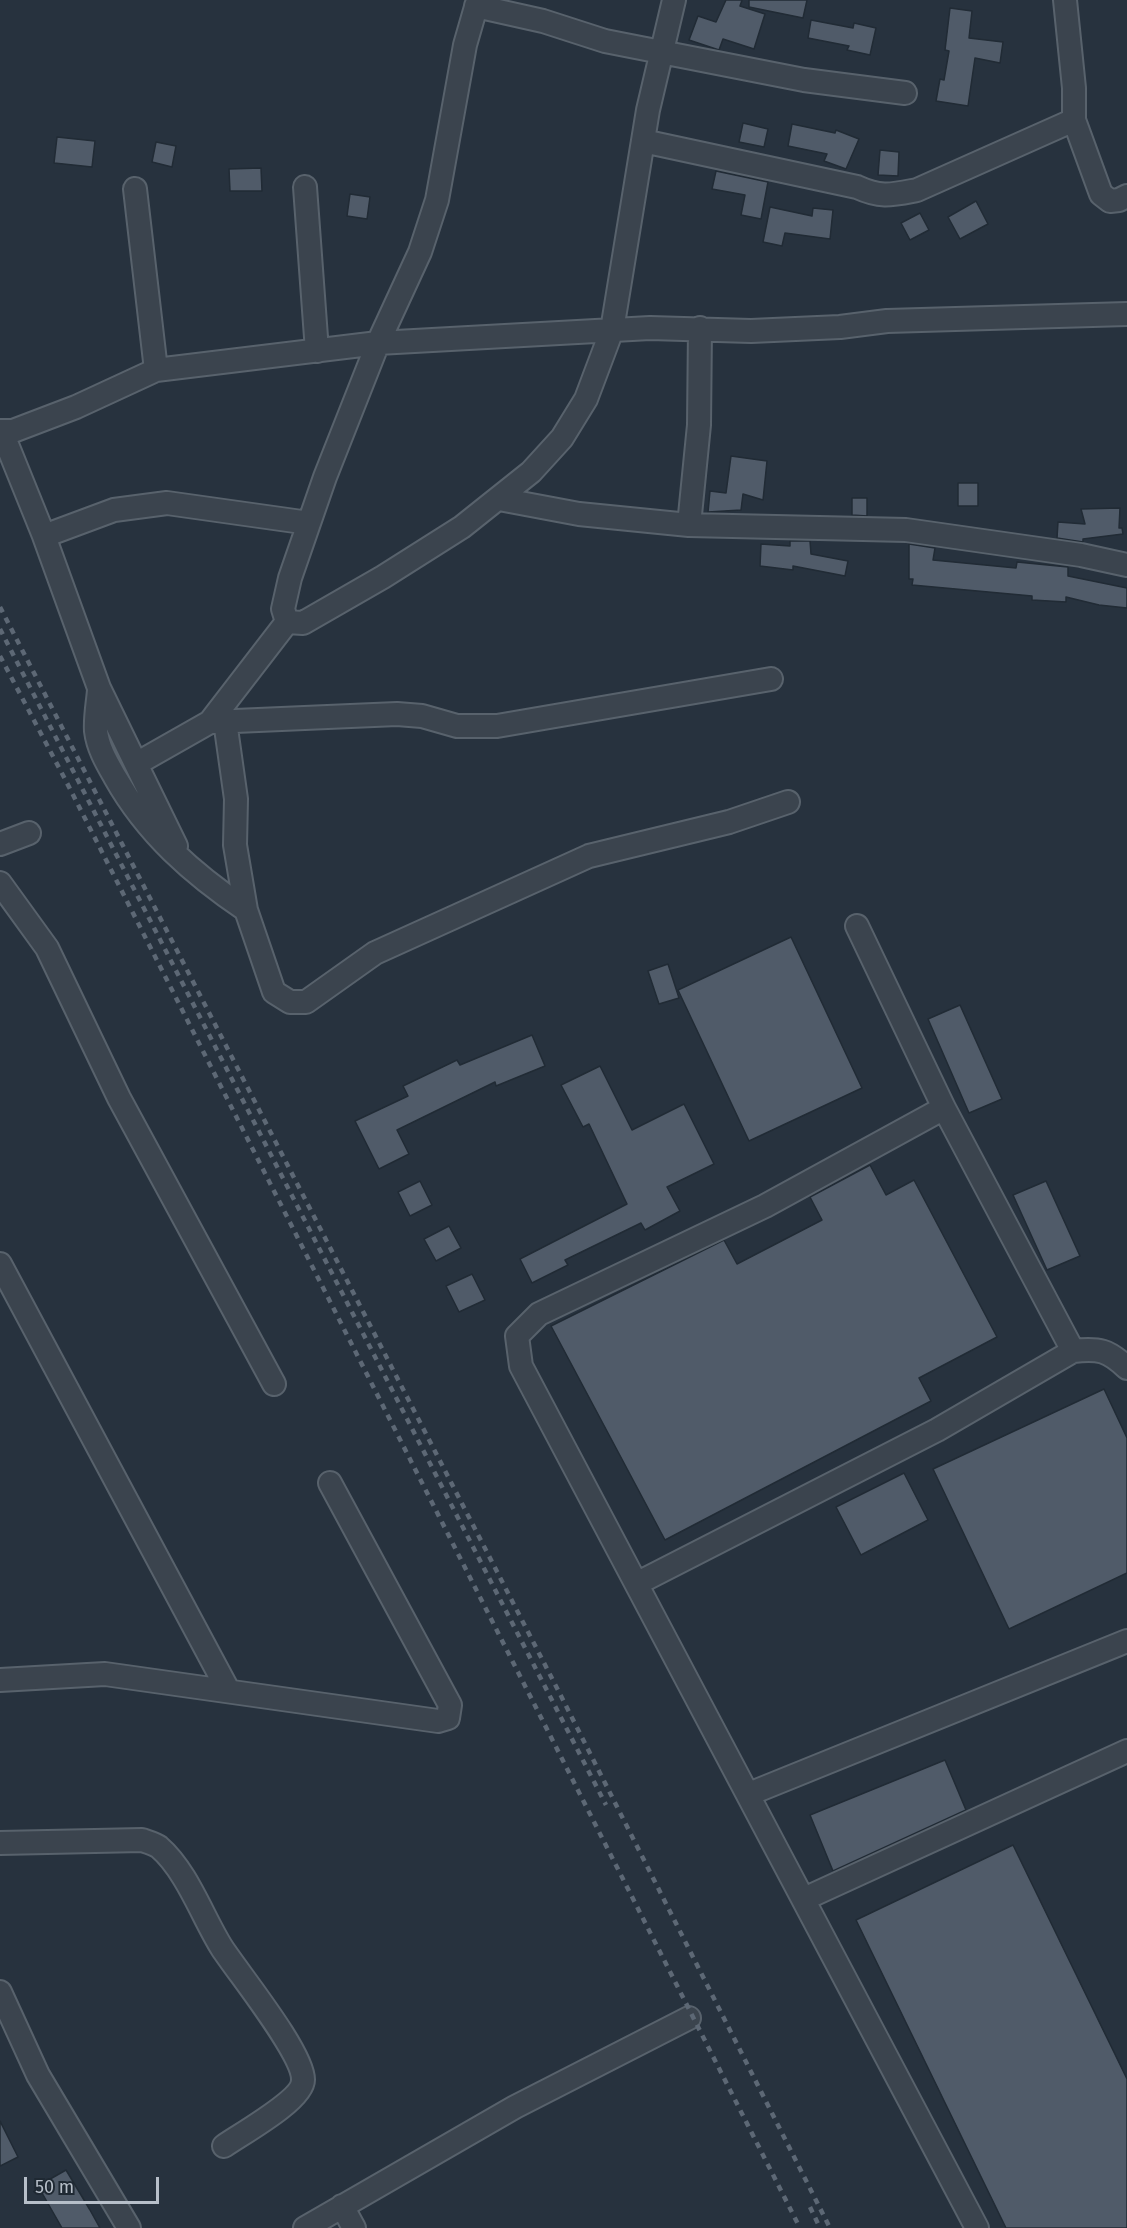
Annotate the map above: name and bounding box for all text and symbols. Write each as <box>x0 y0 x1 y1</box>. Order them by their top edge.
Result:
scale bar <box>27 2165 162 2203</box>
text: 50 m <box>35 2176 74 2198</box>

